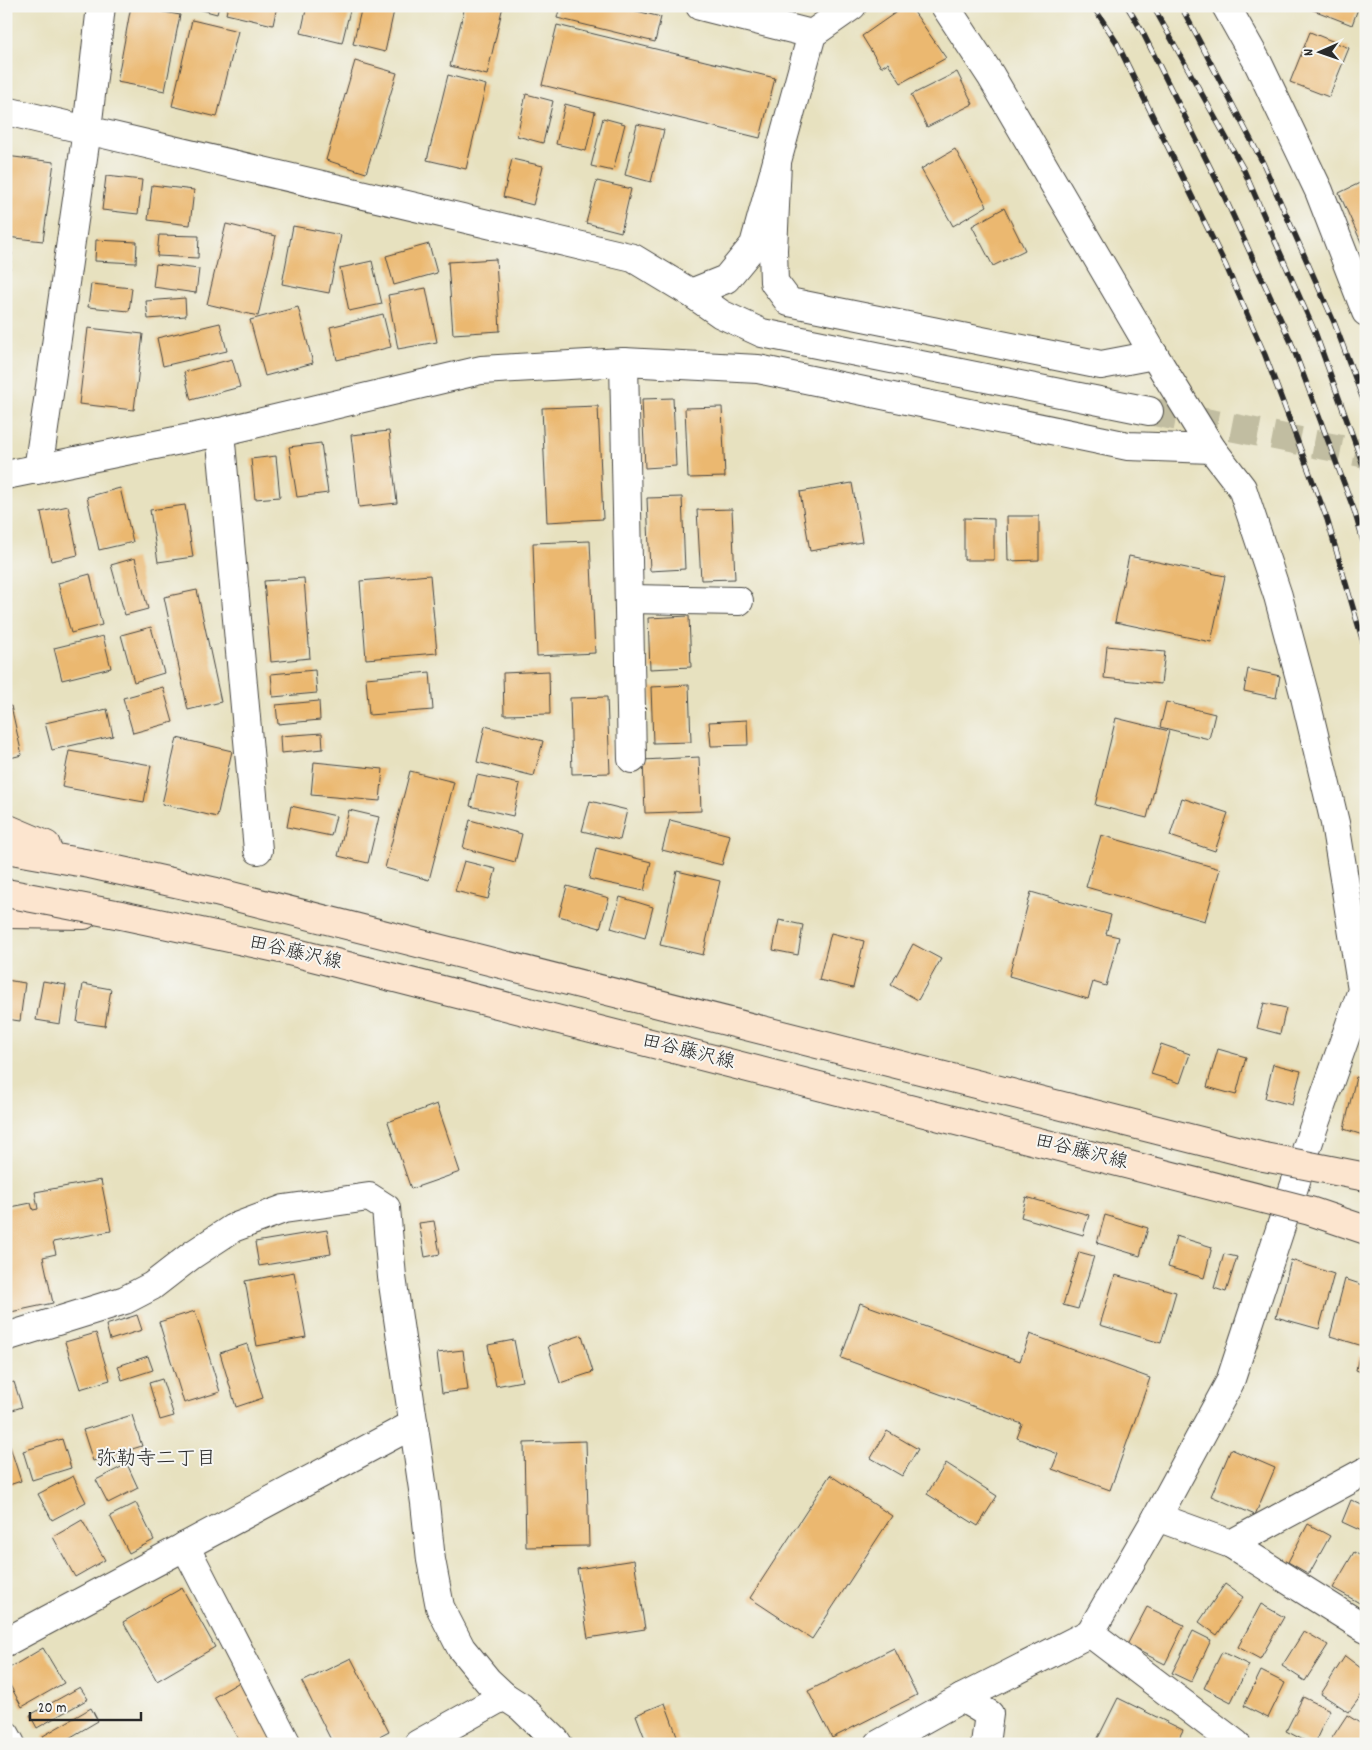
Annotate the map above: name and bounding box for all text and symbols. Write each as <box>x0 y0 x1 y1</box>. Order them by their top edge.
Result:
north arrow <box>1294 28 1344 78</box>
text: N <box>1299 48 1319 56</box>
street label: 田谷藤沢線 <box>246 930 344 978</box>
street label: 田谷藤沢線 <box>639 1028 737 1078</box>
street label: 田谷藤沢線 <box>1032 1128 1130 1178</box>
district label: 弥勒寺二丁目 <box>96 1446 216 1474</box>
scale bar <box>30 1690 141 1722</box>
text: 20 m <box>38 1698 66 1720</box>

